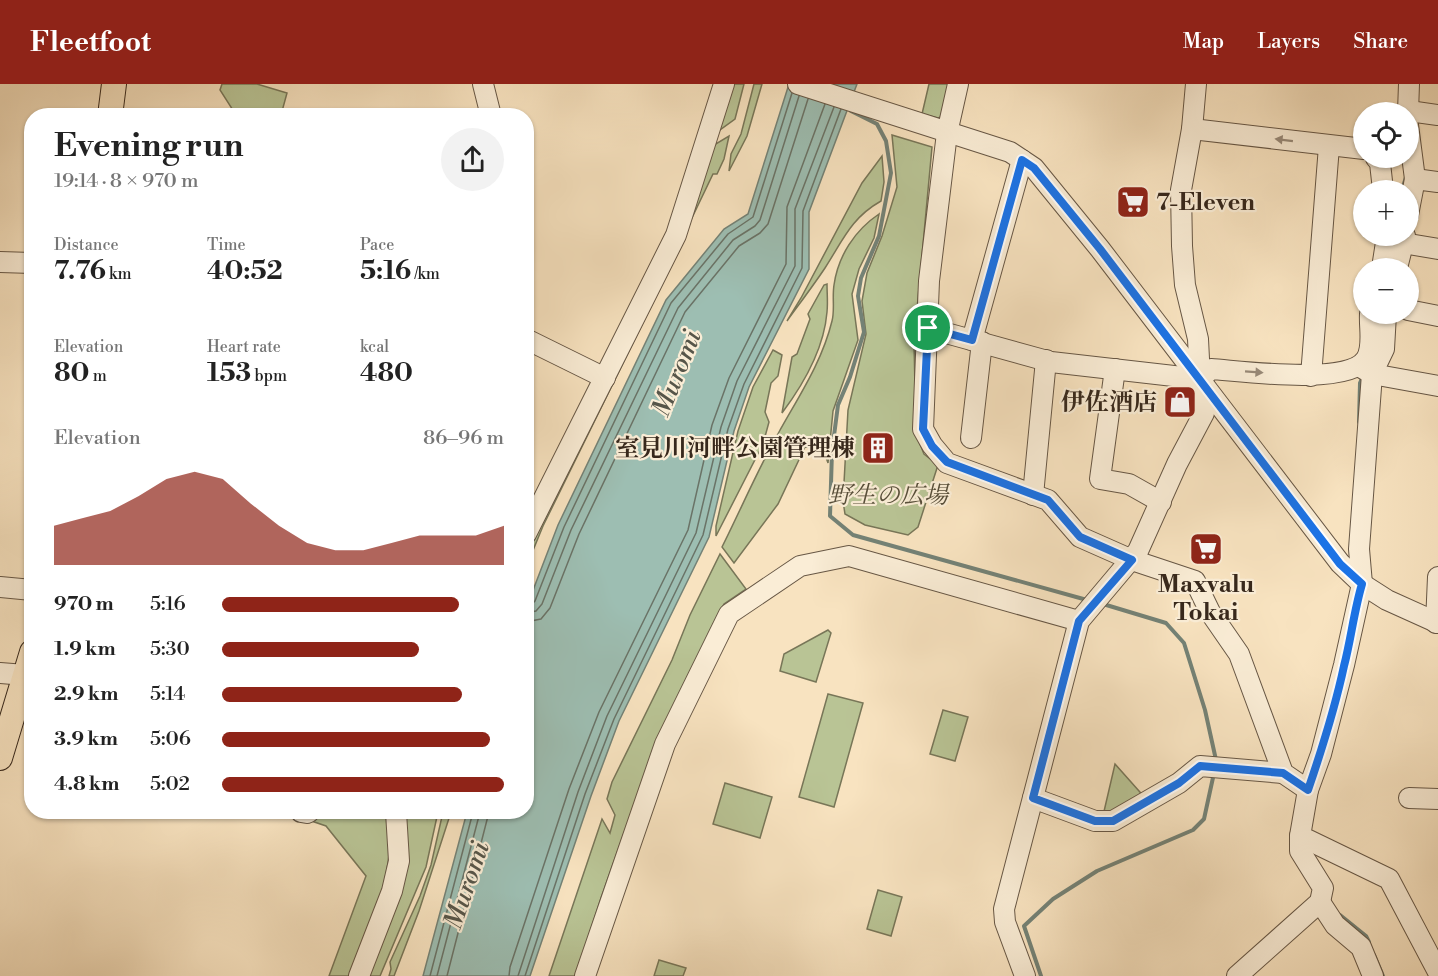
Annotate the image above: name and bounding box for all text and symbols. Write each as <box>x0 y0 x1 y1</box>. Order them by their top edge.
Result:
text: Fleetfoot <box>30 25 151 60</box>
text: Map <box>1183 29 1224 55</box>
text: Layers <box>1257 29 1320 55</box>
text: Share <box>1353 29 1408 55</box>
map controls <box>1353 102 1419 324</box>
button: locate <box>1353 102 1419 168</box>
text: Evening run <box>54 126 243 167</box>
button: share <box>441 128 504 191</box>
one-way arrow <box>1275 135 1294 145</box>
text: 19:14 · 8 × 970 m <box>54 169 199 194</box>
button: + <box>1353 180 1419 246</box>
supermarket icon: 7-Eleven <box>1115 184 1151 220</box>
place label: 7-Eleven <box>1156 188 1255 218</box>
text: Distance <box>54 235 119 255</box>
text: Time <box>207 235 246 255</box>
text: Pace <box>360 235 394 255</box>
text: 7.76 <box>54 255 106 287</box>
text: 40:52 <box>207 255 283 287</box>
text: 5:16 <box>360 255 411 287</box>
button: − <box>1353 258 1419 324</box>
text: km <box>106 264 131 284</box>
text: /km <box>411 264 440 284</box>
pin <box>902 302 953 353</box>
icon: arrive <box>911 311 944 344</box>
water label: Muromi <box>645 324 709 421</box>
text: Elevation <box>54 337 123 357</box>
text: Heart rate <box>207 337 281 357</box>
text: kcal <box>360 337 389 357</box>
text: 80 <box>54 357 89 389</box>
text: 153 <box>207 357 251 389</box>
text: 480 <box>360 357 413 389</box>
text: m <box>89 366 107 386</box>
text: bpm <box>251 366 287 386</box>
one-way arrow <box>1244 367 1263 377</box>
shop icon: 伊佐酒店 <box>1162 384 1198 420</box>
place label: 伊佐酒店 <box>1061 388 1157 418</box>
text: Elevation <box>54 426 141 451</box>
text: 86–96 m <box>423 426 504 451</box>
building icon: 室見川河畔公園管理棟 <box>860 430 896 466</box>
place label: 室見川河畔公園管理棟 <box>615 434 855 464</box>
park label: 野生の広場 <box>828 481 950 511</box>
supermarket icon: Maxvalu Tokai <box>1188 531 1224 567</box>
place label: Maxvalu Tokai <box>1158 570 1255 628</box>
text: 970 m <box>54 592 114 617</box>
text: 5:16 <box>150 592 186 617</box>
text: 1.9 km <box>54 637 116 662</box>
text: 5:30 <box>150 637 190 662</box>
text: 2.9 km <box>54 682 118 707</box>
text: 5:14 <box>150 682 185 707</box>
text: 3.9 km <box>54 727 118 752</box>
text: 5:06 <box>150 727 191 752</box>
text: 4.8 km <box>54 772 119 797</box>
text: 5:02 <box>150 772 190 797</box>
water label: Muromi <box>437 836 497 933</box>

